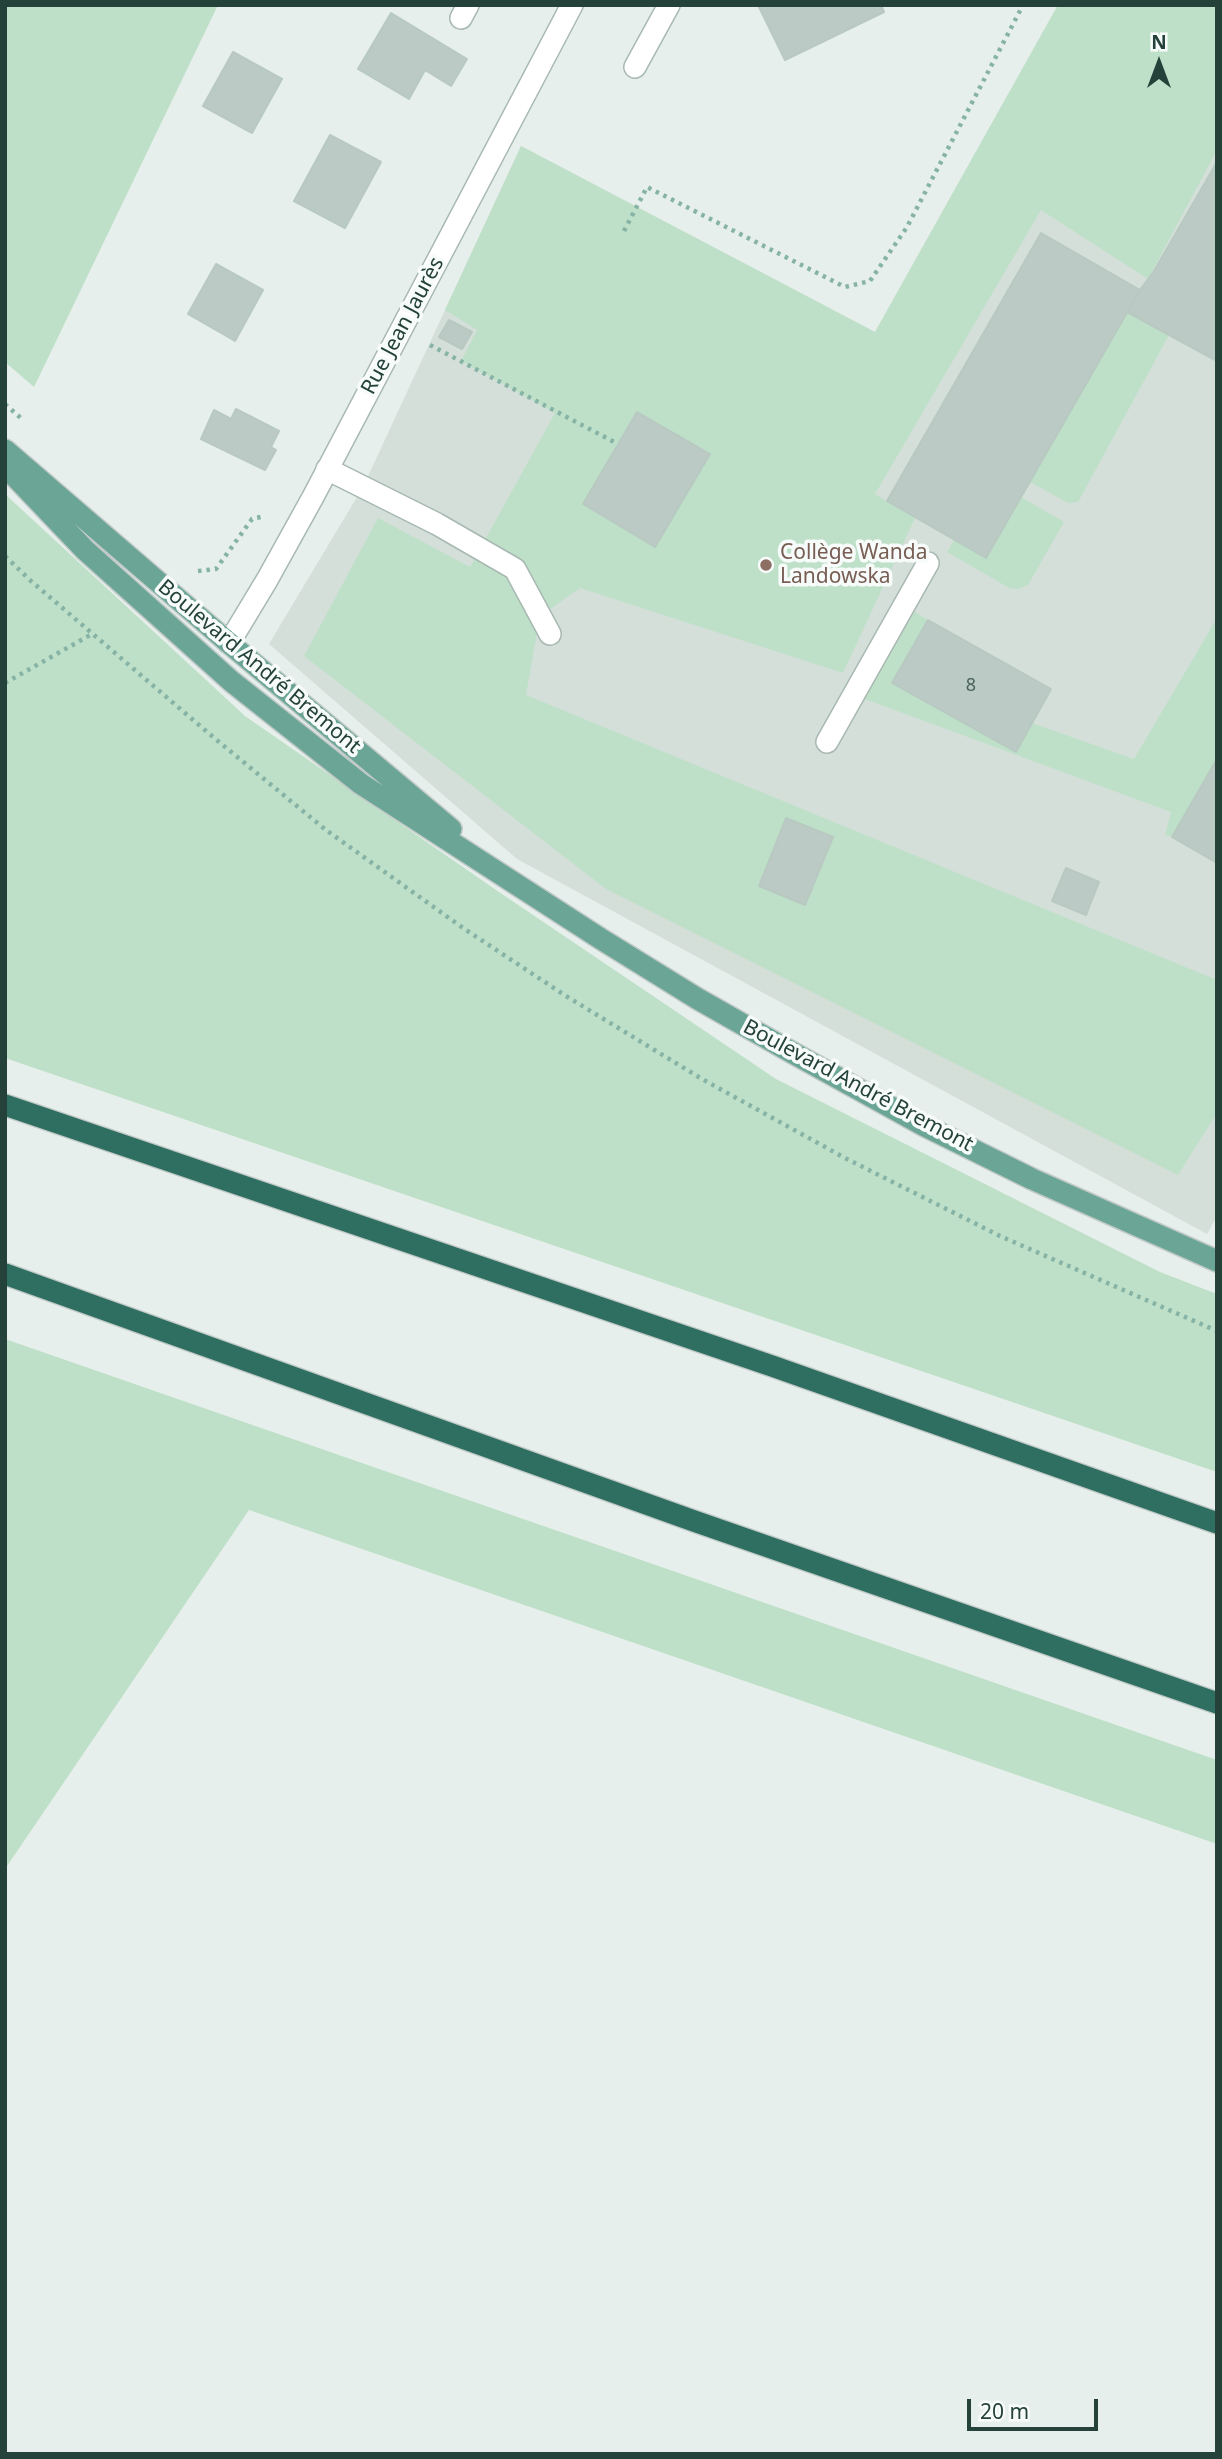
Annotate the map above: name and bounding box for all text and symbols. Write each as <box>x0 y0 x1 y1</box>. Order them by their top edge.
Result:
north arrow <box>1124 28 1194 98</box>
text: N <box>1151 29 1167 55</box>
street label: Rue Jean Jaurès <box>356 253 450 399</box>
place label: Collège Wanda Landowska <box>780 540 927 590</box>
marker: Collège Wanda Landowska <box>758 557 774 573</box>
street label: Boulevard André Bremont <box>153 575 365 759</box>
house number: 8 <box>966 675 976 697</box>
street label: Boulevard André Bremont <box>739 1015 977 1157</box>
scale bar <box>970 2386 1101 2430</box>
text: 20 m <box>980 2397 1029 2425</box>

